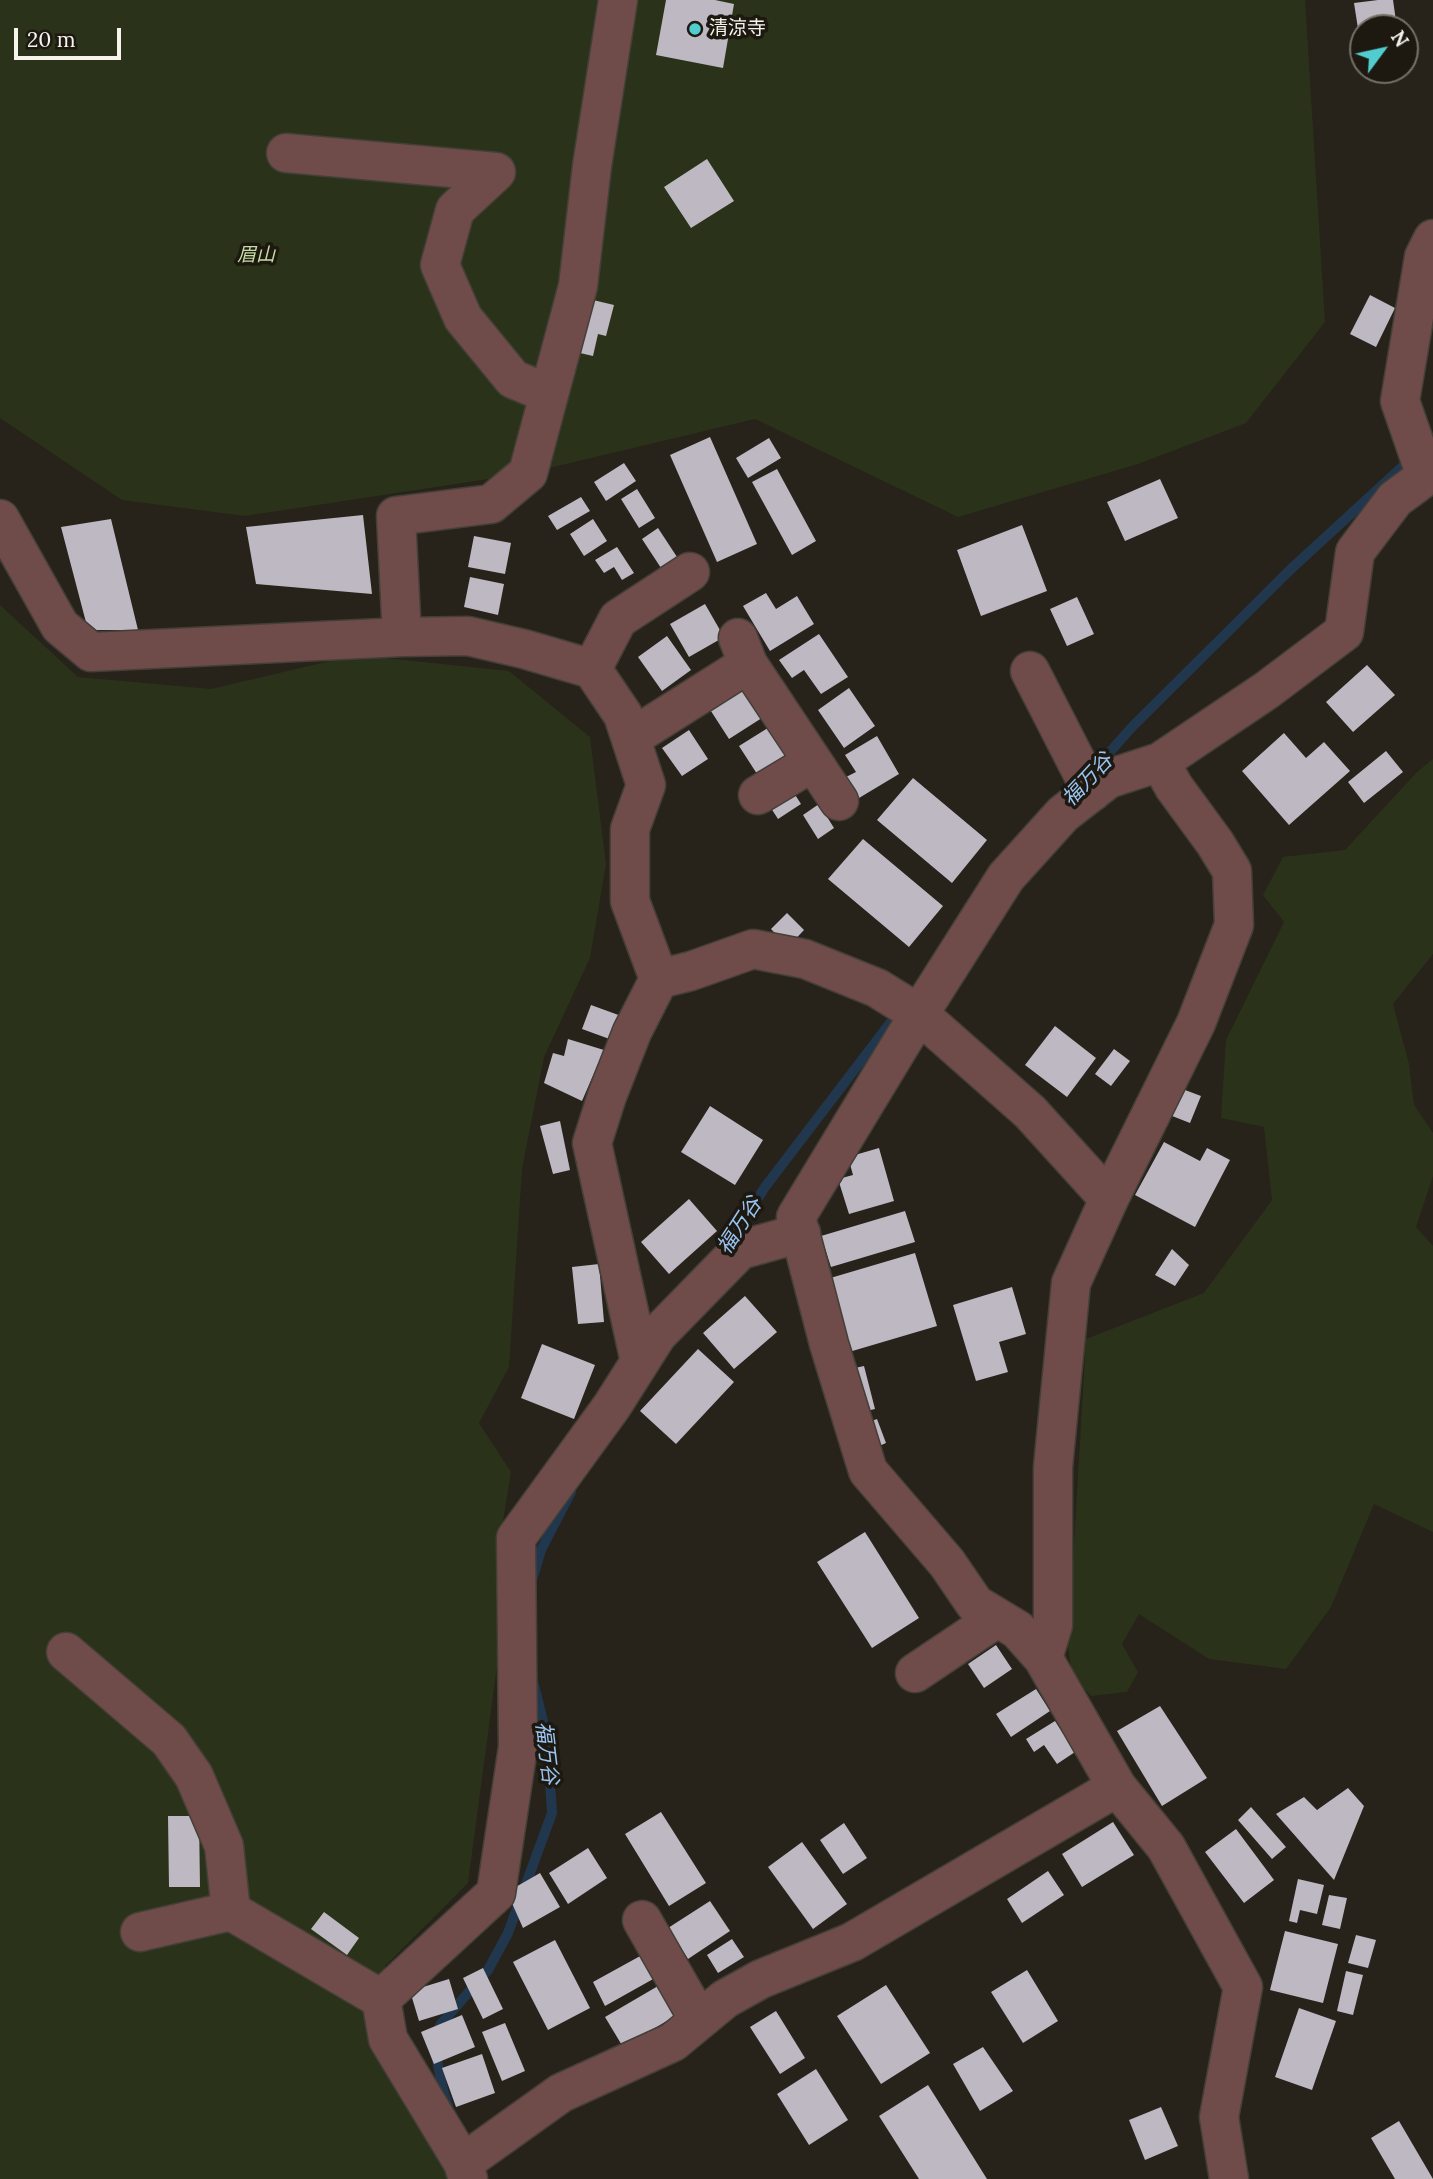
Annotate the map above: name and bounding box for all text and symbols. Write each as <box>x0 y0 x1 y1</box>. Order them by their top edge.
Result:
scale bar <box>18 14 124 58</box>
north arrow <box>1349 14 1419 84</box>
place label: 清涼寺 <box>709 18 766 40</box>
marker: 清涼寺 <box>687 21 703 37</box>
text: 20 m <box>27 26 76 53</box>
text: N <box>1386 26 1414 51</box>
park label: 眉山 <box>237 245 275 267</box>
water label: 福万谷 <box>1057 748 1119 812</box>
water label: 福万谷 <box>712 1193 768 1259</box>
water label: 福万谷 <box>530 1720 562 1786</box>

